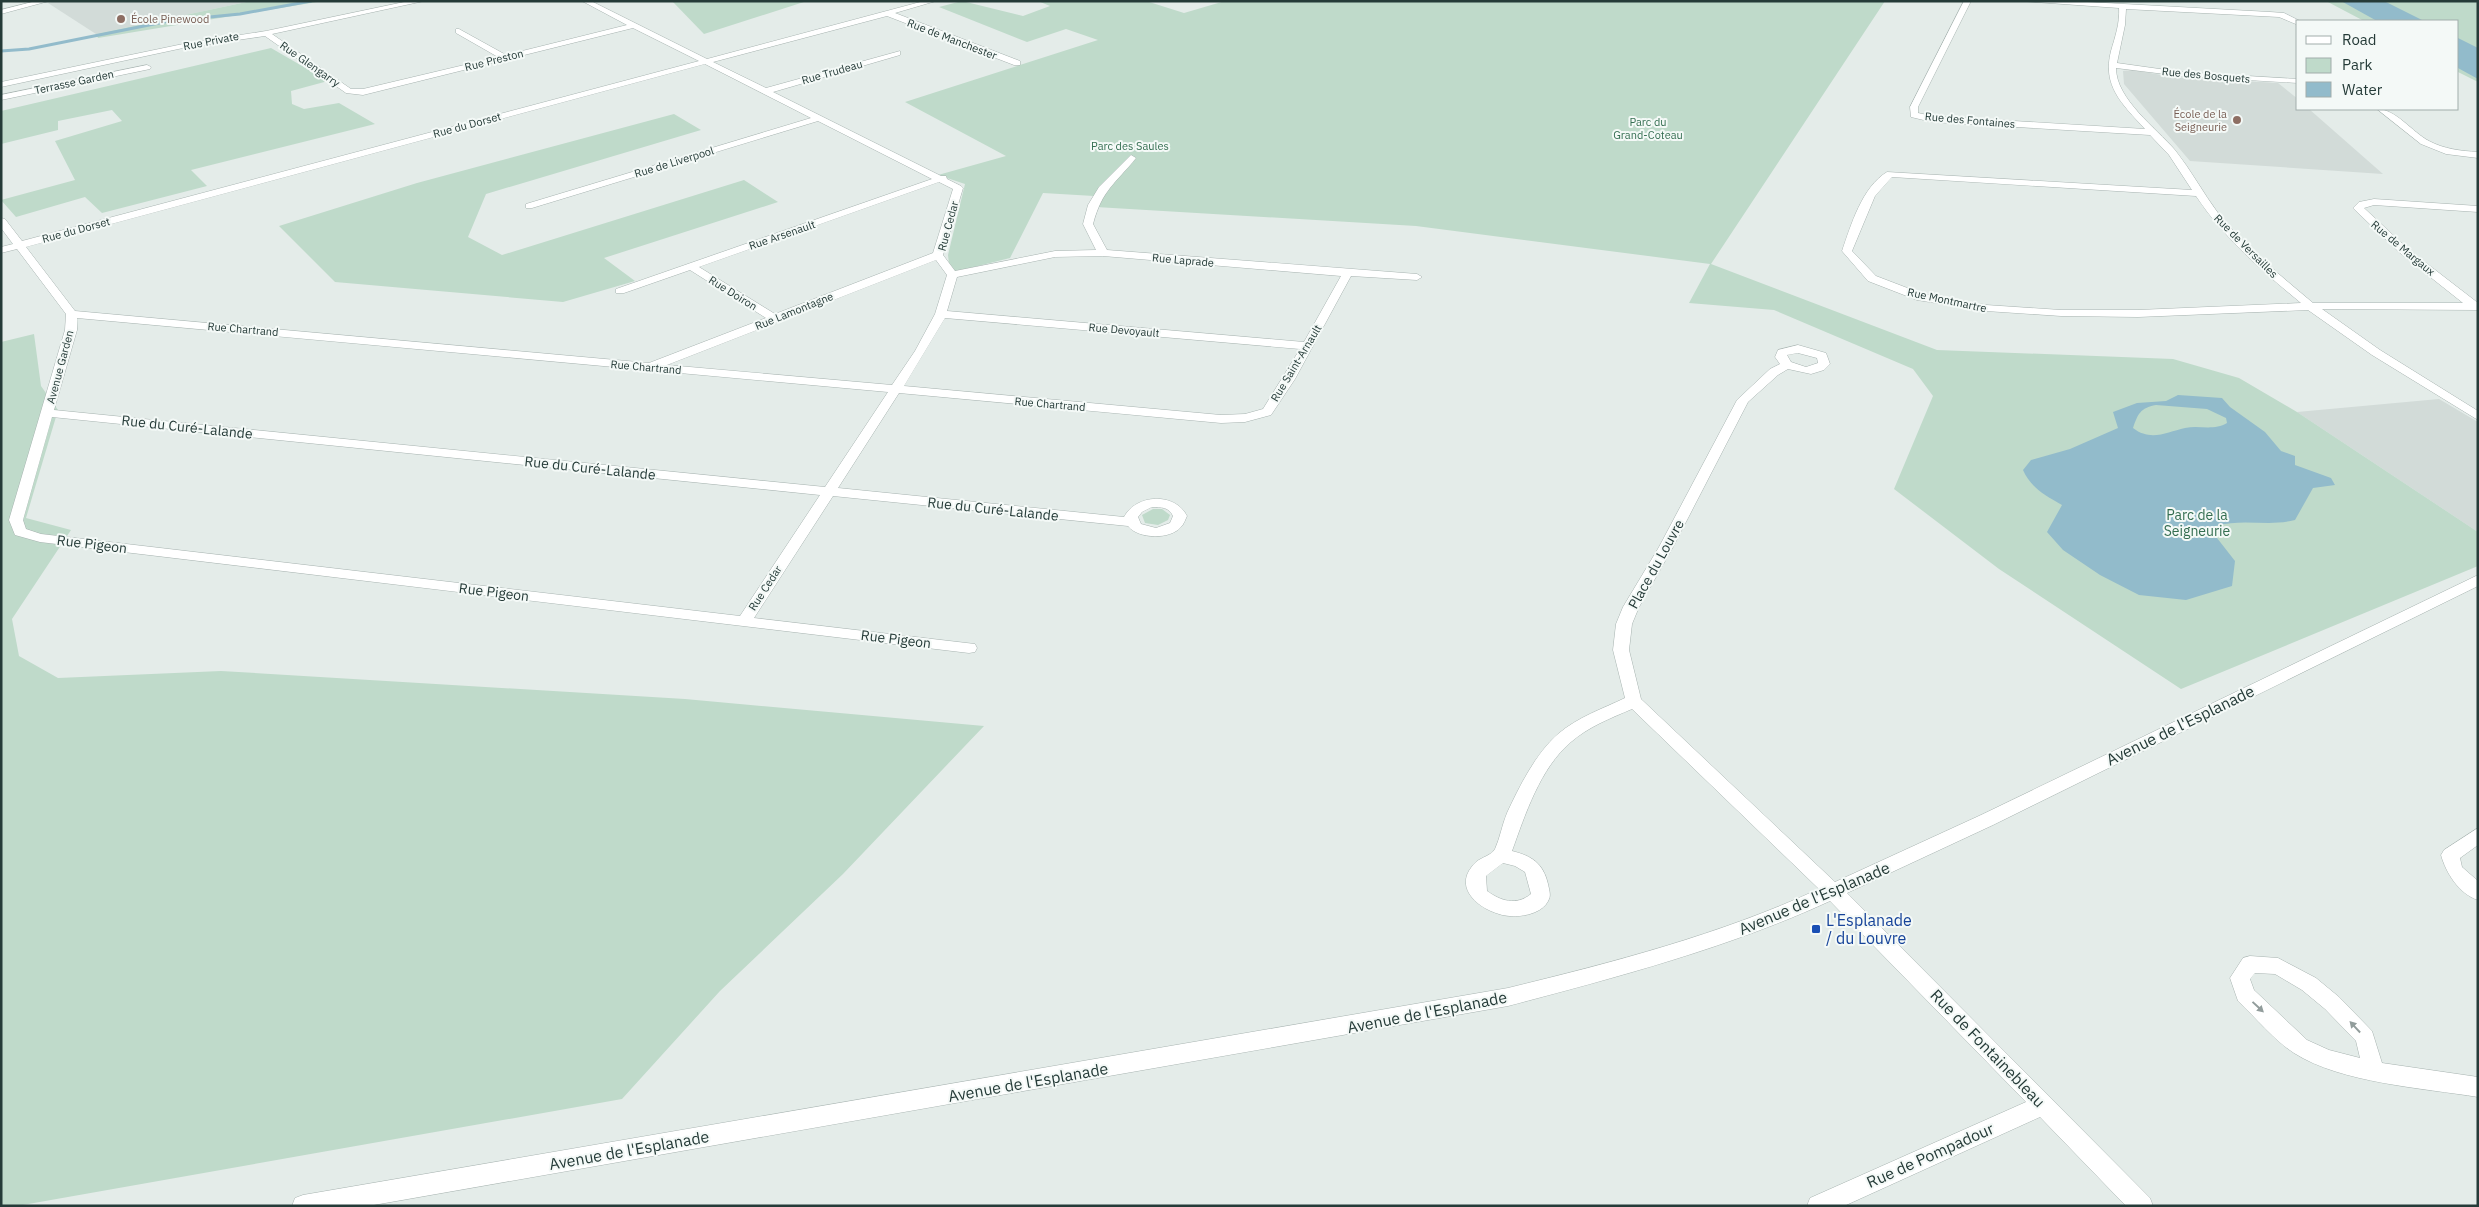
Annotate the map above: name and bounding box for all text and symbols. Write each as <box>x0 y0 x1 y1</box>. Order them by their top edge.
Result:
place label: École Pinewood <box>131 12 209 26</box>
marker: École Pinewood <box>115 13 127 25</box>
street label: Rue de Manchester <box>905 15 999 63</box>
legend <box>2296 20 2459 110</box>
street label: Rue Private <box>182 29 240 53</box>
text: Road <box>2342 30 2377 49</box>
street label: Rue Glengarry <box>277 38 343 90</box>
street label: Rue Preston <box>463 46 525 74</box>
text: Park <box>2342 55 2372 74</box>
street label: Rue Trudeau <box>800 57 864 87</box>
street label: Rue des Bosquets <box>2161 64 2251 86</box>
street label: Terrasse Garden <box>33 67 115 97</box>
text: Water <box>2342 80 2383 99</box>
place label: École de la Seigneurie <box>2174 107 2227 134</box>
street label: Rue du Dorset <box>431 109 503 141</box>
street label: Rue des Fontaines <box>1924 109 2016 131</box>
marker: École de la Seigneurie <box>2231 114 2243 126</box>
park label: Parc du Grand-Coteau <box>1613 115 1683 142</box>
park label: Parc des Saules <box>1091 139 1169 153</box>
street label: Rue de Liverpool <box>633 143 715 181</box>
street label: Rue Cedar <box>935 200 961 252</box>
street label: Rue de Versailles <box>2211 211 2281 281</box>
street label: Rue du Dorset <box>40 214 112 246</box>
street label: Rue Arsenault <box>747 217 817 253</box>
street label: Rue de Margaux <box>2368 217 2438 279</box>
street label: Rue Laprade <box>1152 250 1214 270</box>
street label: Rue Doiron <box>706 273 760 313</box>
street label: Rue Montmartre <box>1906 285 1988 315</box>
street label: Rue Lamontagne <box>753 289 835 333</box>
street label: Rue Chartrand <box>207 319 279 339</box>
street label: Rue Devoyault <box>1088 320 1160 340</box>
street label: Rue Saint-Arnault <box>1268 322 1325 404</box>
street label: Avenue Garden <box>43 329 77 405</box>
street label: Rue Chartrand <box>610 357 682 377</box>
street label: Rue Chartrand <box>1014 394 1086 414</box>
street label: Rue du Curé-Lalande <box>120 411 254 443</box>
street label: Rue du Curé-Lalande <box>523 452 657 484</box>
street label: Rue du Curé-Lalande <box>926 493 1060 525</box>
park label: Parc de la Seigneurie <box>2164 506 2231 540</box>
street label: Place du Louvre <box>1624 516 1688 612</box>
street label: Rue Pigeon <box>56 531 128 557</box>
street label: Rue Cedar <box>745 563 785 613</box>
street label: Rue Pigeon <box>458 579 530 605</box>
street label: Rue Pigeon <box>860 626 932 652</box>
street label: Avenue de l'Esplanade <box>2103 680 2257 770</box>
street label: Avenue de l'Esplanade <box>1735 857 1893 939</box>
place label: L'Esplanade / du Louvre <box>1826 910 1912 948</box>
marker: L'Esplanade / du Louvre <box>1810 923 1822 935</box>
street label: Rue de Fontainebleau <box>1926 985 2050 1111</box>
street label: Avenue de l'Esplanade <box>1345 987 1509 1037</box>
one-way arrow <box>2251 1001 2263 1013</box>
one-way arrow <box>2349 1021 2361 1033</box>
street label: Avenue de l'Esplanade <box>946 1058 1110 1106</box>
street label: Rue de Pompadour <box>1863 1118 1997 1192</box>
street label: Avenue de l'Esplanade <box>547 1126 711 1174</box>

